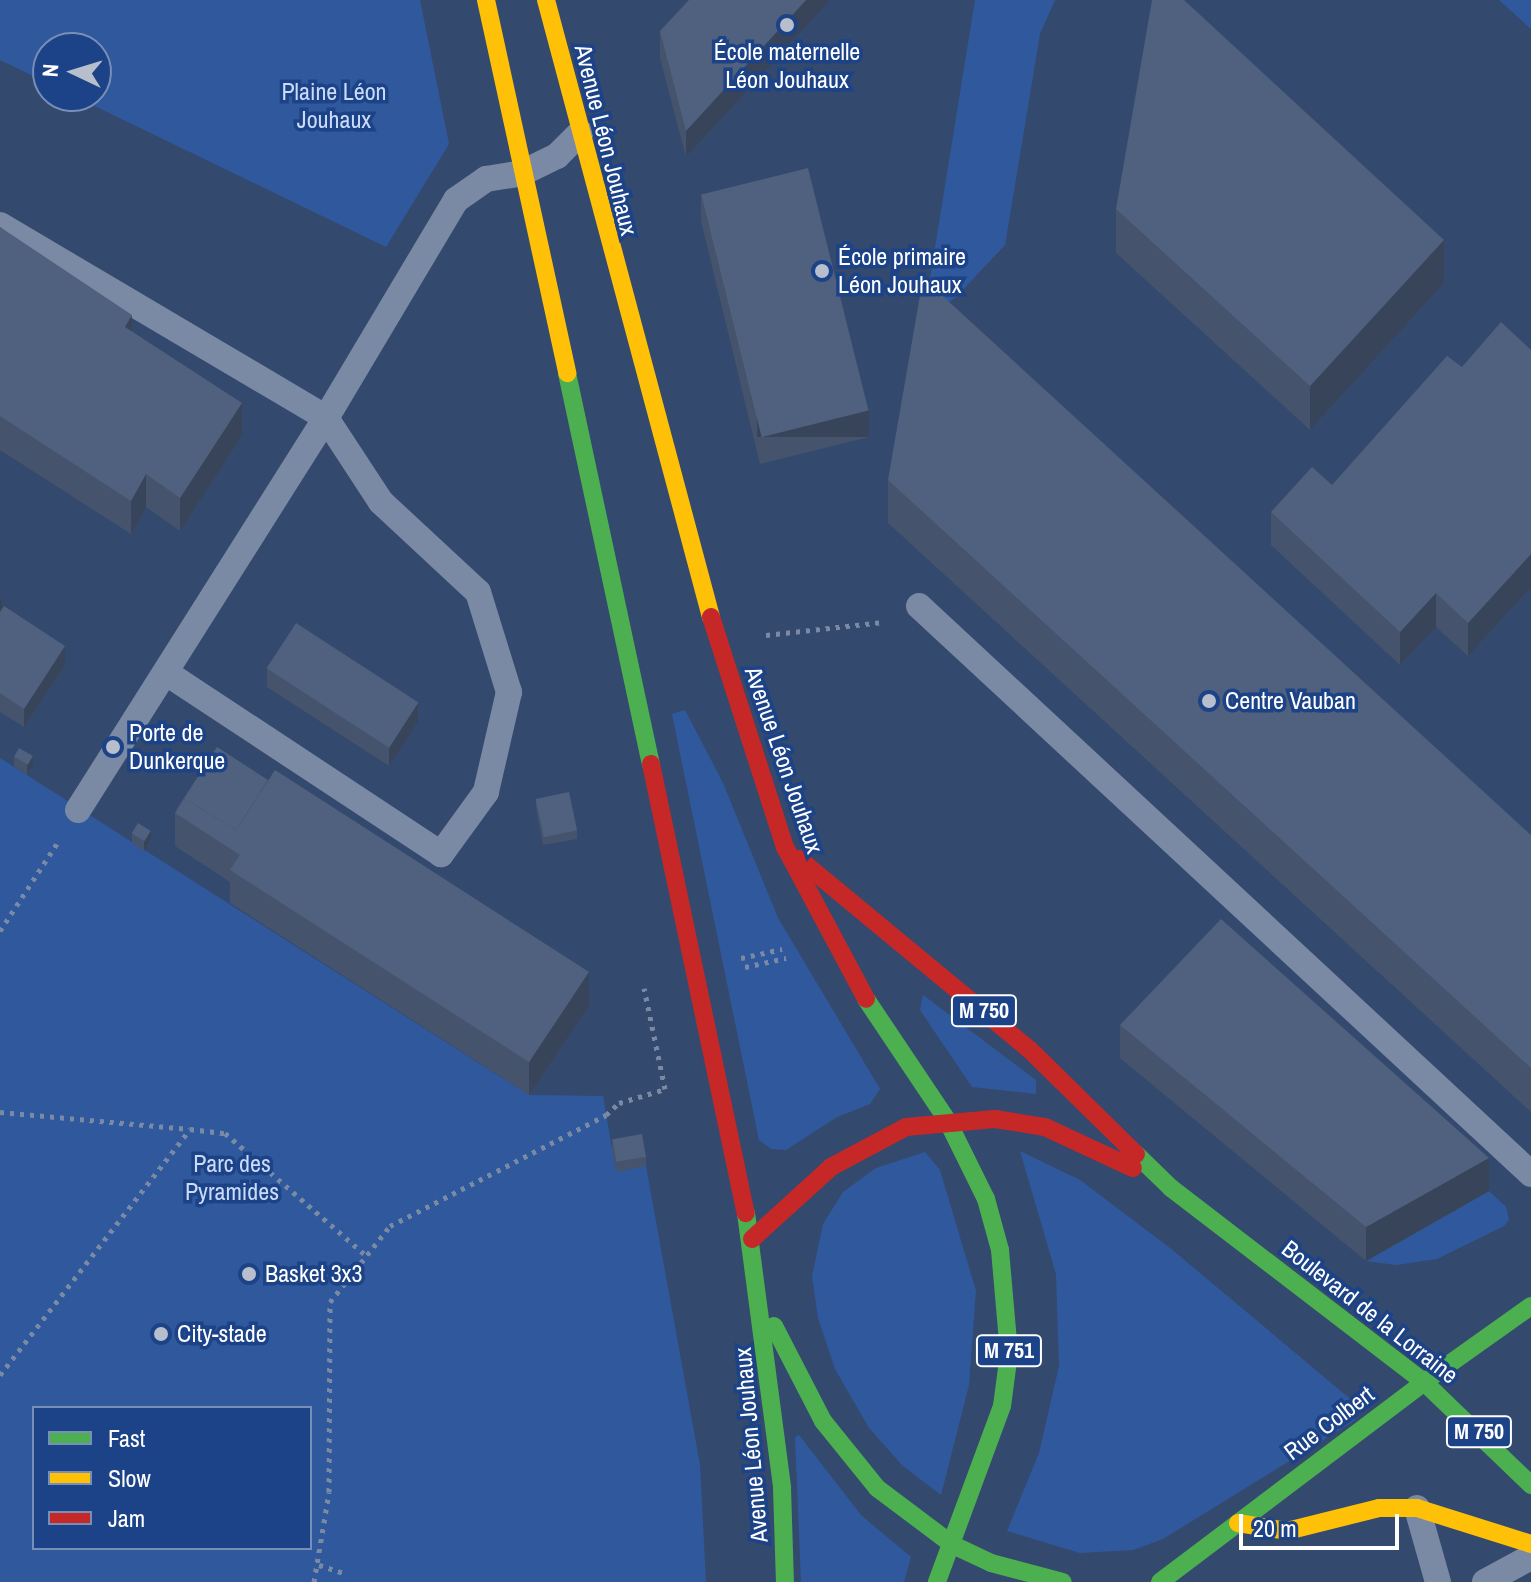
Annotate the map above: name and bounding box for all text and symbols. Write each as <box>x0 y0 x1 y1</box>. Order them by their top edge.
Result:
marker: École maternelle Léon Jouhaux <box>778 16 796 34</box>
north arrow <box>32 32 112 112</box>
place label: École maternelle Léon Jouhaux <box>714 38 860 94</box>
street label: Avenue Léon Jouhaux <box>568 42 644 238</box>
text: N <box>35 63 65 78</box>
park label: Plaine Léon Jouhaux <box>281 78 387 134</box>
place label: École primaire Léon Jouhaux <box>838 243 966 299</box>
marker: École primaire Léon Jouhaux <box>813 262 831 280</box>
street label: Avenue Léon Jouhaux <box>739 663 829 857</box>
place label: Centre Vauban <box>1225 687 1356 715</box>
marker: Centre Vauban <box>1200 692 1218 710</box>
place label: Porte de Dunkerque <box>129 719 225 775</box>
marker: Porte de Dunkerque <box>104 738 122 756</box>
road number: M 750 <box>950 993 1018 1029</box>
park label: Parc des Pyramides <box>185 1150 279 1206</box>
street label: Boulevard de la Lorraine <box>1276 1234 1464 1390</box>
place label: Basket 3x3 <box>265 1260 362 1288</box>
marker: Basket 3x3 <box>240 1265 258 1283</box>
place label: City-stade <box>177 1320 267 1348</box>
marker: City-stade <box>152 1325 170 1343</box>
road number: M 751 <box>975 1333 1043 1369</box>
street label: Avenue Léon Jouhaux <box>728 1346 774 1544</box>
street label: Rue Colbert <box>1278 1380 1380 1466</box>
legend <box>32 1406 312 1550</box>
road number: M 750 <box>1445 1414 1513 1450</box>
text: Fast <box>108 1422 145 1454</box>
text: Slow <box>108 1462 151 1494</box>
scale bar <box>1243 1498 1403 1548</box>
text: Jam <box>108 1502 145 1534</box>
text: 20 m <box>1253 1512 1297 1544</box>

